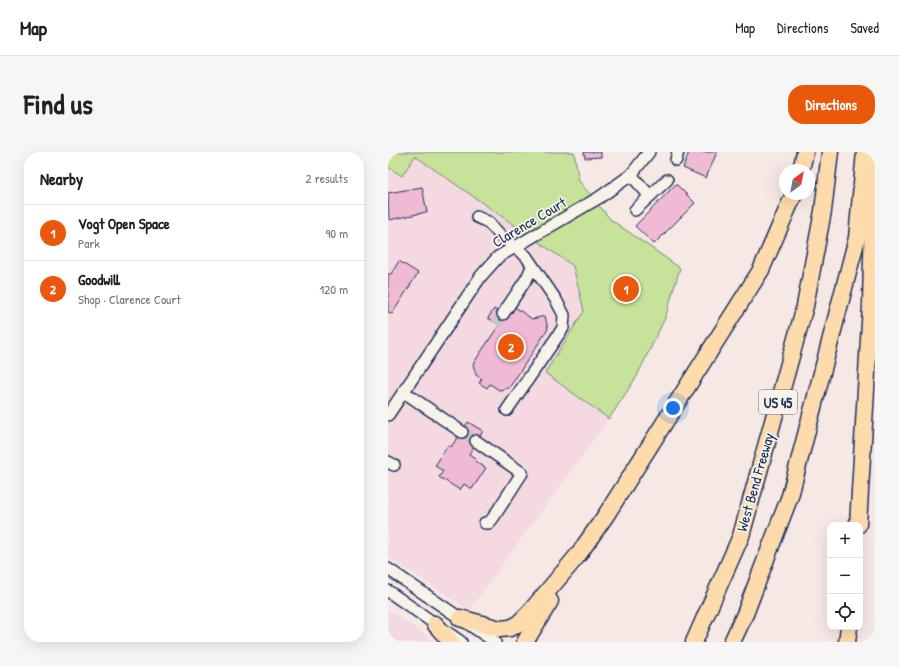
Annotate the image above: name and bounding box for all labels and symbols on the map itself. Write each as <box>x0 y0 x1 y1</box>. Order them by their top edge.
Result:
north arrow <box>779 164 815 200</box>
street label: Clarence Court <box>488 191 571 252</box>
pin: 1 <box>613 274 639 304</box>
pin: 2 <box>498 332 524 362</box>
road number: US 45 <box>759 390 797 414</box>
your location <box>663 398 683 418</box>
street label: West Bend Freeway <box>731 430 779 534</box>

